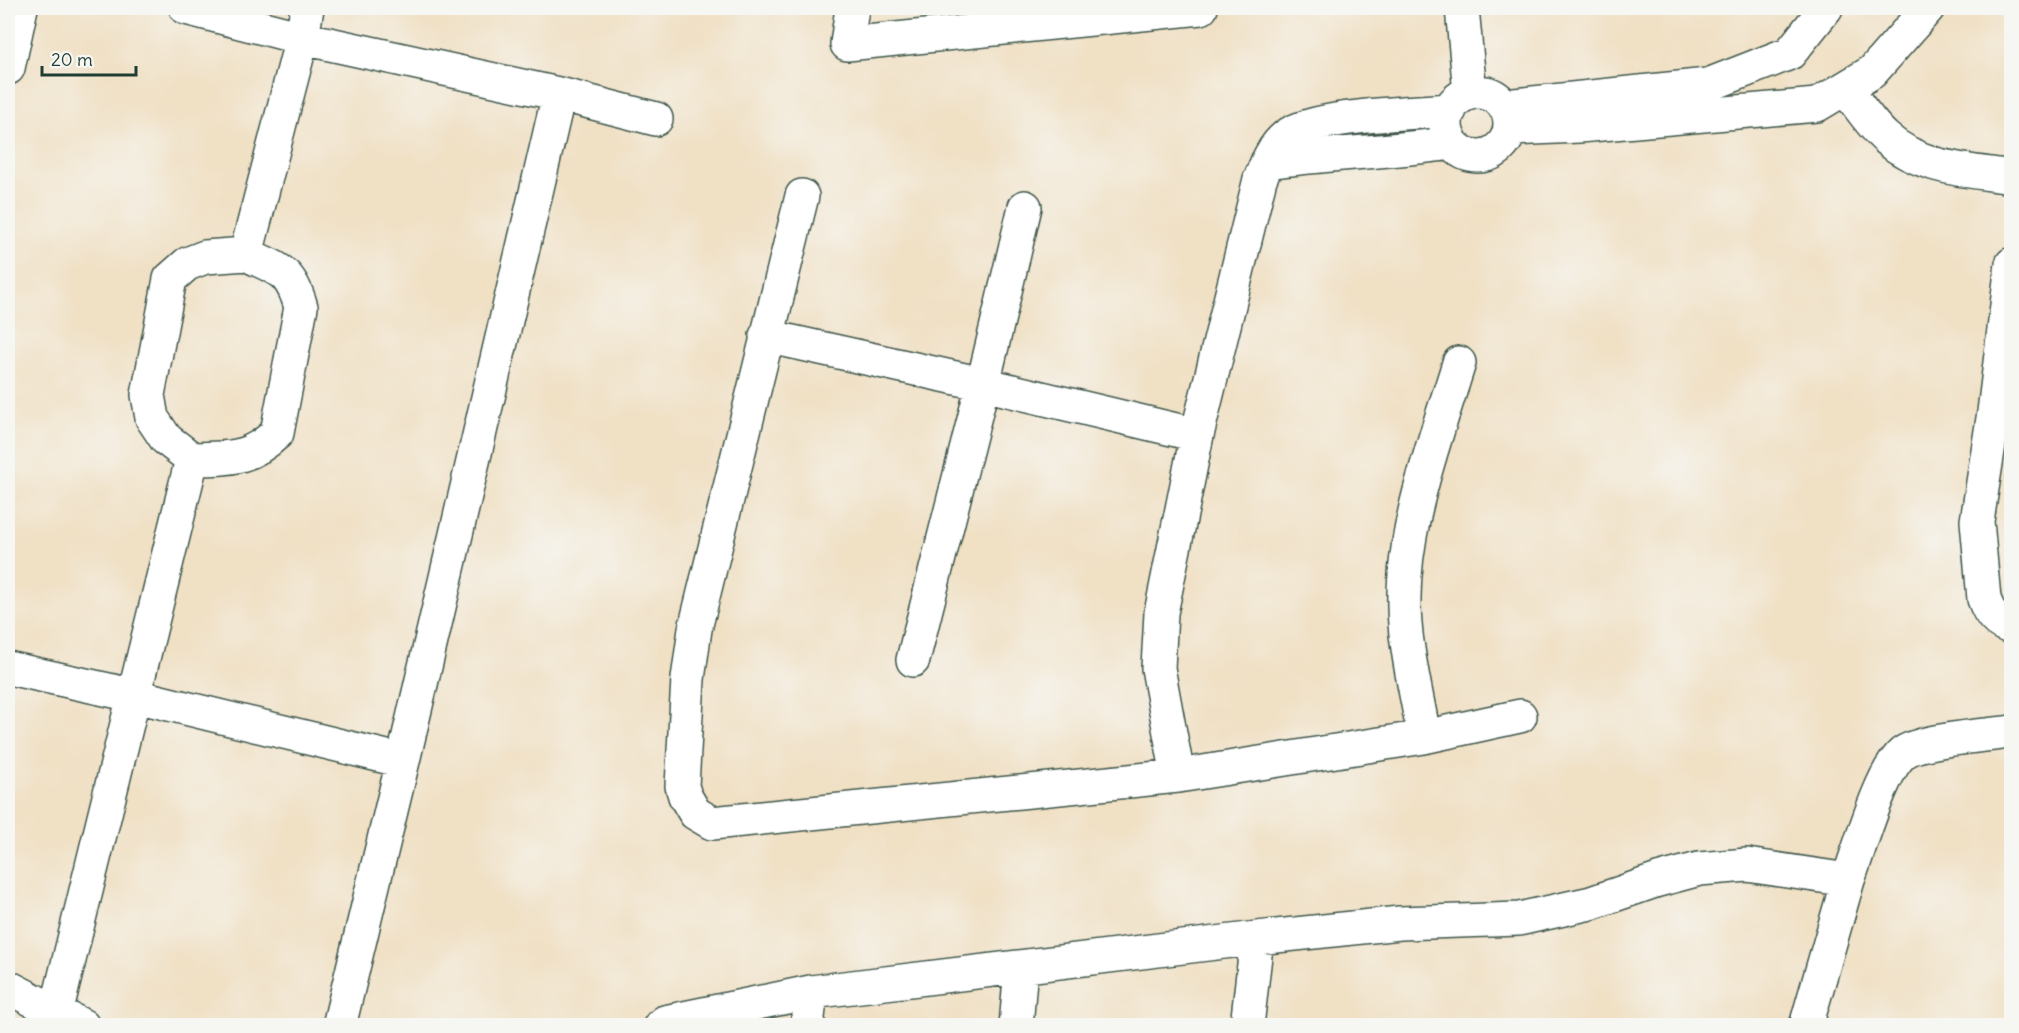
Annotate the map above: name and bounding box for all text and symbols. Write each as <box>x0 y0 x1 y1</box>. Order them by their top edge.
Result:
scale bar <box>42 39 136 77</box>
text: 20 m <box>51 48 93 71</box>

